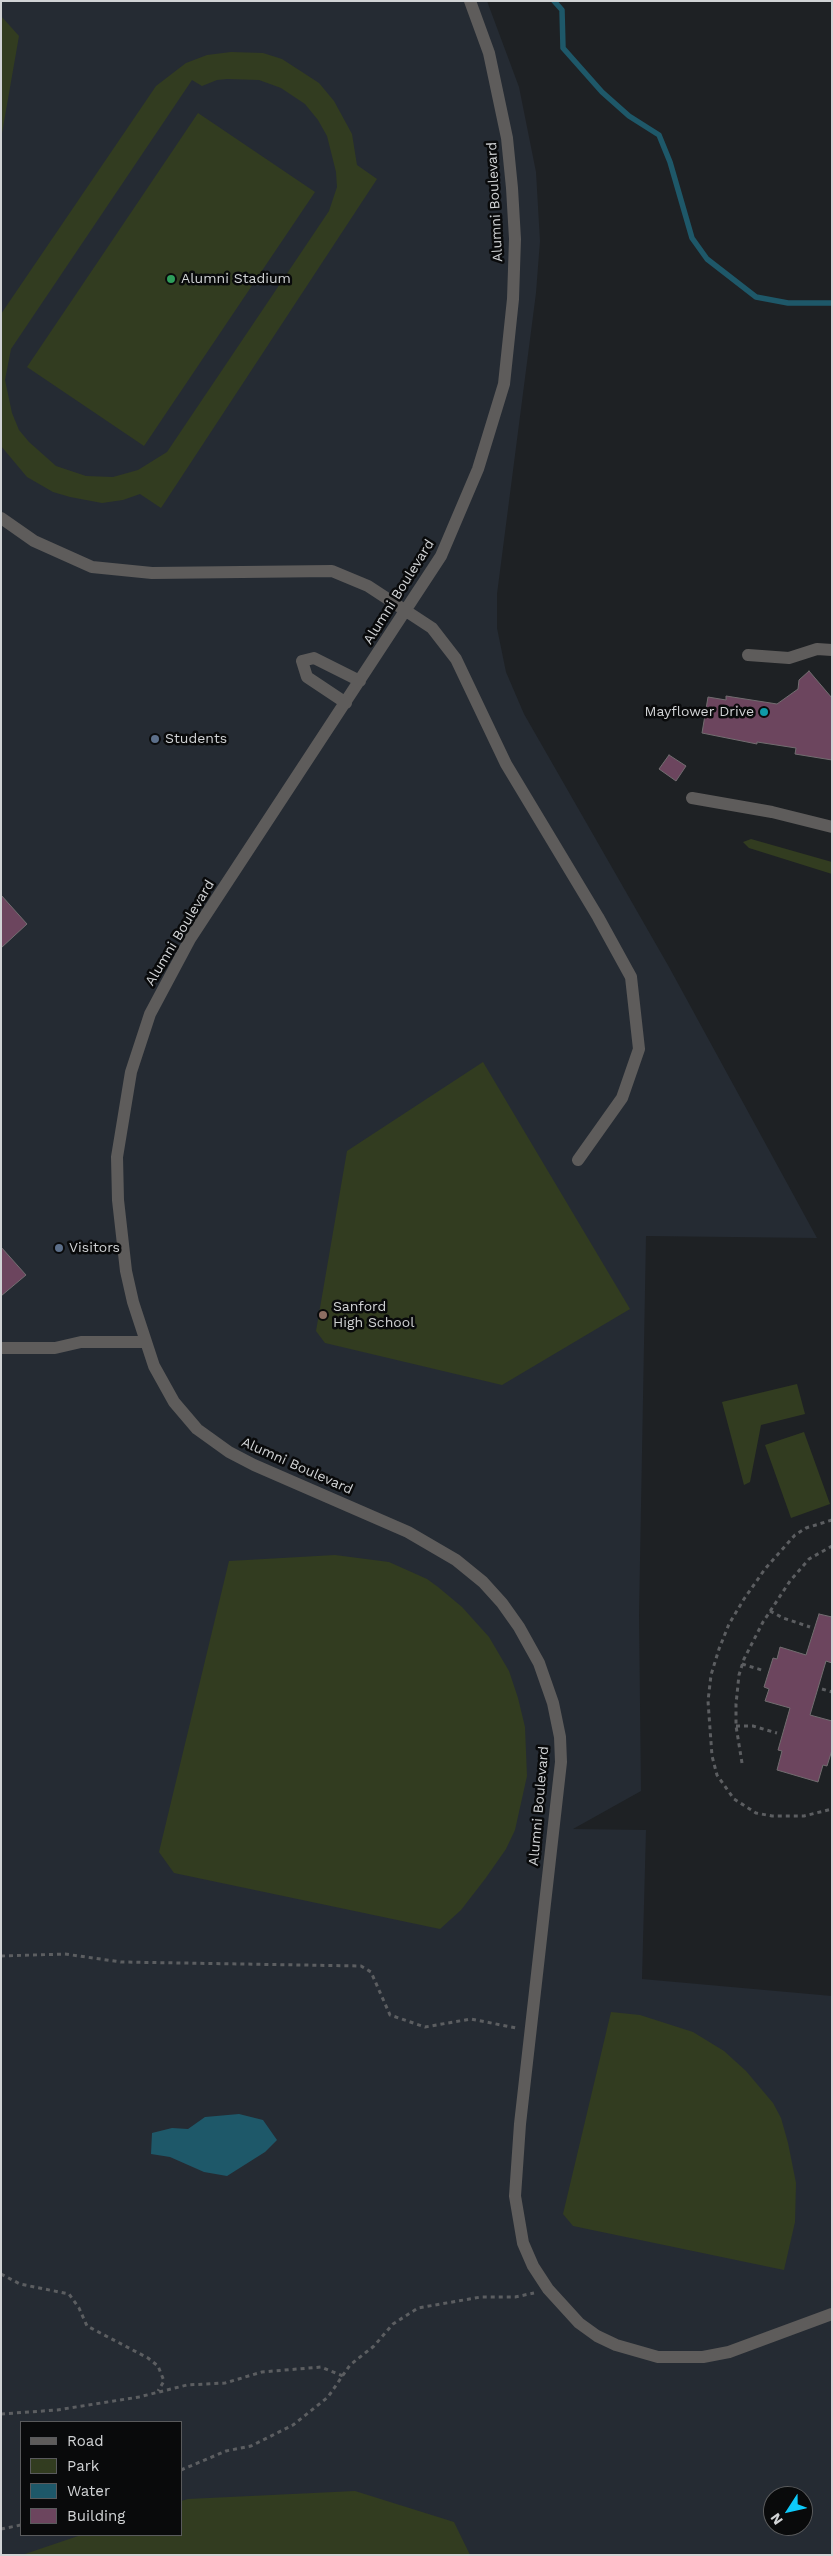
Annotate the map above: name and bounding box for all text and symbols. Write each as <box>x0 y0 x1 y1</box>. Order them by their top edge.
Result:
street label: Alumni Boulevard <box>483 141 507 263</box>
place label: Alumni Stadium <box>181 271 291 287</box>
marker: Alumni Stadium <box>165 273 177 285</box>
street label: Alumni Boulevard <box>360 537 438 647</box>
place label: Mayflower Drive <box>645 704 754 720</box>
marker: Mayflower Drive <box>758 706 770 718</box>
place label: Students <box>165 731 227 747</box>
marker: Students <box>149 733 161 745</box>
street label: Alumni Boulevard <box>142 877 218 989</box>
place label: Visitors <box>69 1240 120 1256</box>
marker: Visitors <box>53 1242 65 1254</box>
place label: Sanford High School <box>333 1299 414 1331</box>
marker: Sanford High School <box>317 1309 329 1321</box>
street label: Alumni Boulevard <box>239 1434 355 1498</box>
street label: Alumni Boulevard <box>525 1745 553 1867</box>
legend <box>20 2421 182 2536</box>
text: Road <box>67 2432 104 2450</box>
text: Park <box>67 2457 99 2475</box>
text: Water <box>67 2482 110 2500</box>
north arrow <box>763 2486 813 2536</box>
text: Building <box>67 2507 125 2525</box>
text: N <box>767 2510 786 2528</box>

